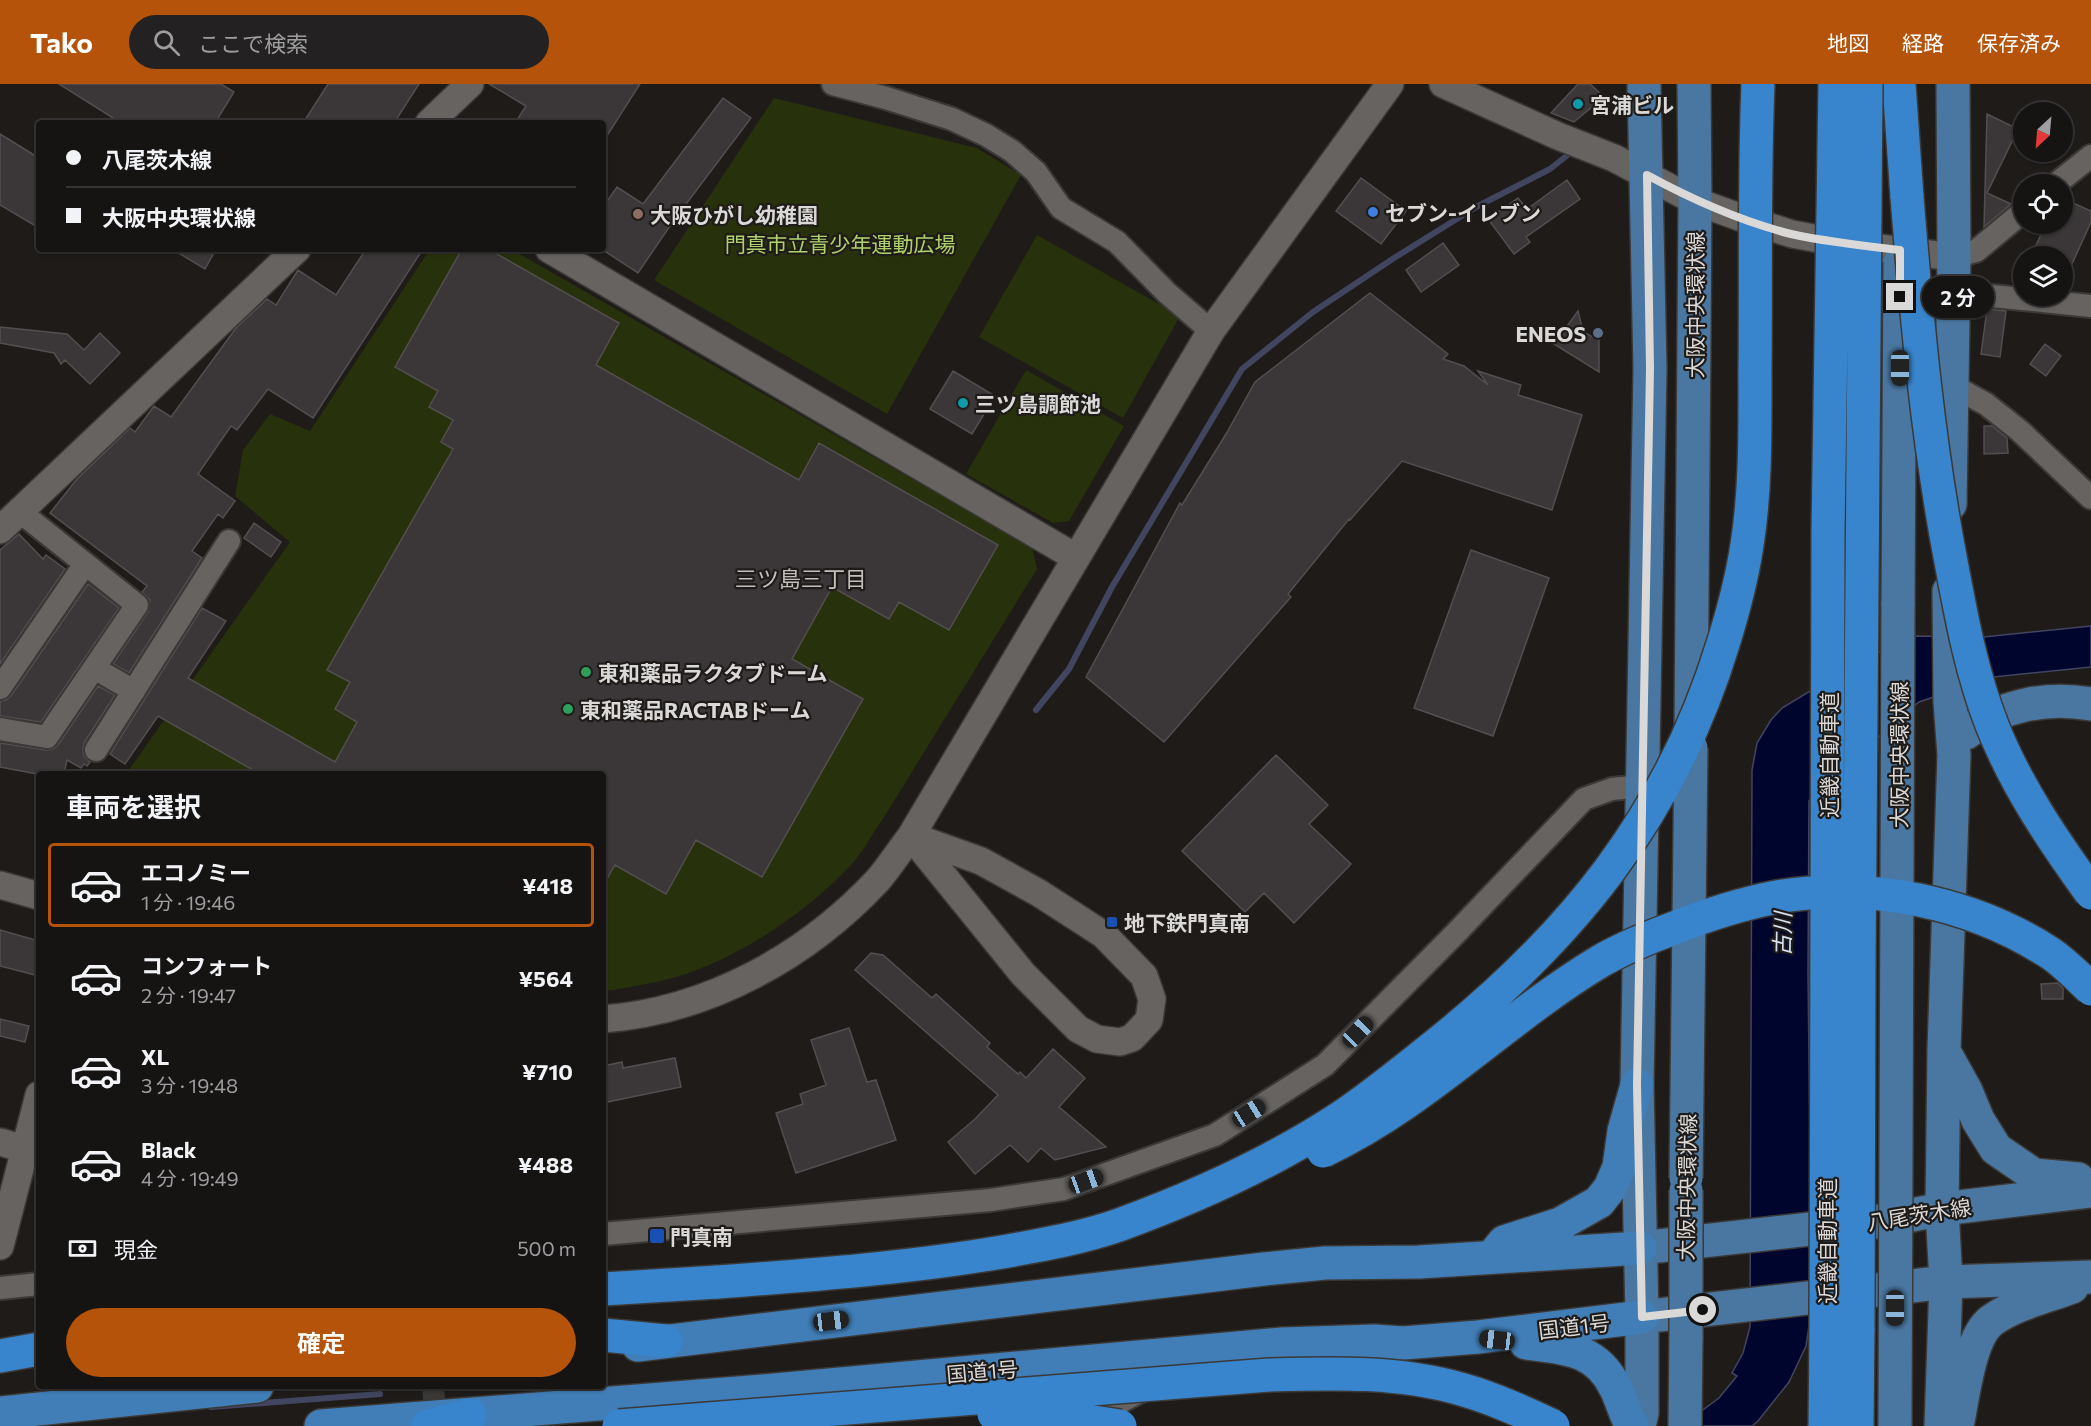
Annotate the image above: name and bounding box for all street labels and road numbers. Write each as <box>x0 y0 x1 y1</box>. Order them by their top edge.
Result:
street label: 大阪中央環状線 <box>1682 232 1707 379</box>
street label: 大阪中央環状線 <box>1886 682 1911 829</box>
street label: 近畿自動車道 <box>1816 692 1841 818</box>
street label: 大阪中央環状線 <box>1672 1113 1700 1261</box>
street label: 近畿自動車道 <box>1814 1178 1839 1304</box>
street label: 八尾茨木線 <box>1865 1193 1973 1235</box>
street label: 国道1号 <box>1537 1309 1611 1343</box>
street label: 国道1号 <box>945 1355 1019 1387</box>

